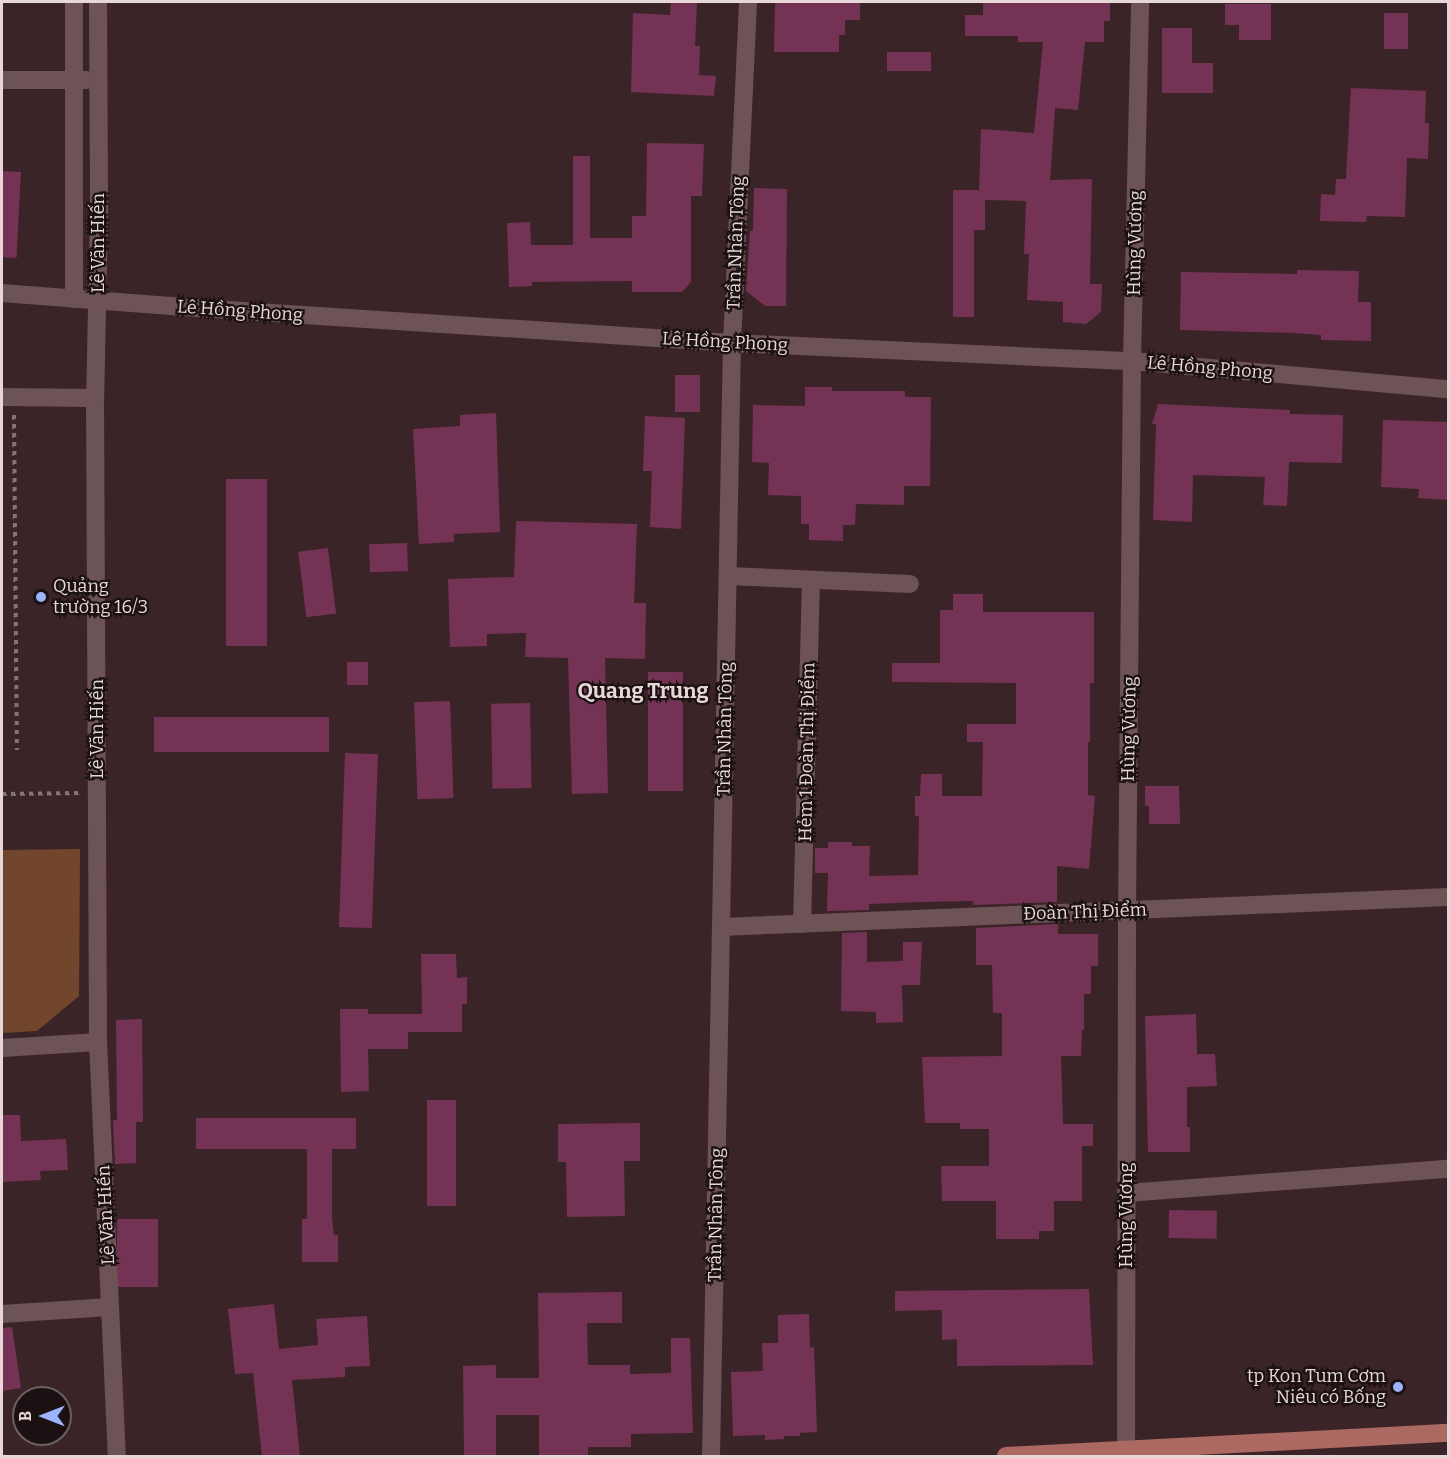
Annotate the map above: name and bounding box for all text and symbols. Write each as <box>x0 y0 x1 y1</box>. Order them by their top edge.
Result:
street label: Trần Nhân Tông <box>723 176 749 310</box>
street label: Hùng Vương <box>1123 190 1147 296</box>
street label: Lê Văn Hiến <box>87 193 109 293</box>
street label: Lê Hồng Phong <box>176 296 304 326</box>
street label: Lê Hồng Phong <box>661 328 789 356</box>
street label: Lê Hồng Phong <box>1146 352 1274 384</box>
place label: Quảng trường 16/3 <box>53 576 148 618</box>
marker: Quảng trường 16/3 <box>34 590 48 604</box>
street label: Trần Nhân Tông <box>713 662 737 796</box>
street label: Hẻm 1 Đoàn Thị Điểm <box>795 662 819 842</box>
street label: Hùng Vương <box>1117 676 1141 782</box>
district label: Quang Trung <box>577 678 709 704</box>
street label: Lê Văn Hiến <box>86 679 108 779</box>
street label: Đoàn Thị Điểm <box>1023 899 1147 925</box>
street label: Trần Nhân Tông <box>704 1148 728 1282</box>
street label: Hùng Vương <box>1115 1162 1137 1268</box>
street label: Lê Văn Hiến <box>93 1165 119 1265</box>
place label: tp Kon Tum Cơm Niêu có Bống <box>1247 1366 1386 1408</box>
marker: tp Kon Tum Cơm Niêu có Bống <box>1391 1380 1405 1394</box>
north arrow <box>12 1386 72 1446</box>
text: B <box>16 1411 35 1421</box>

